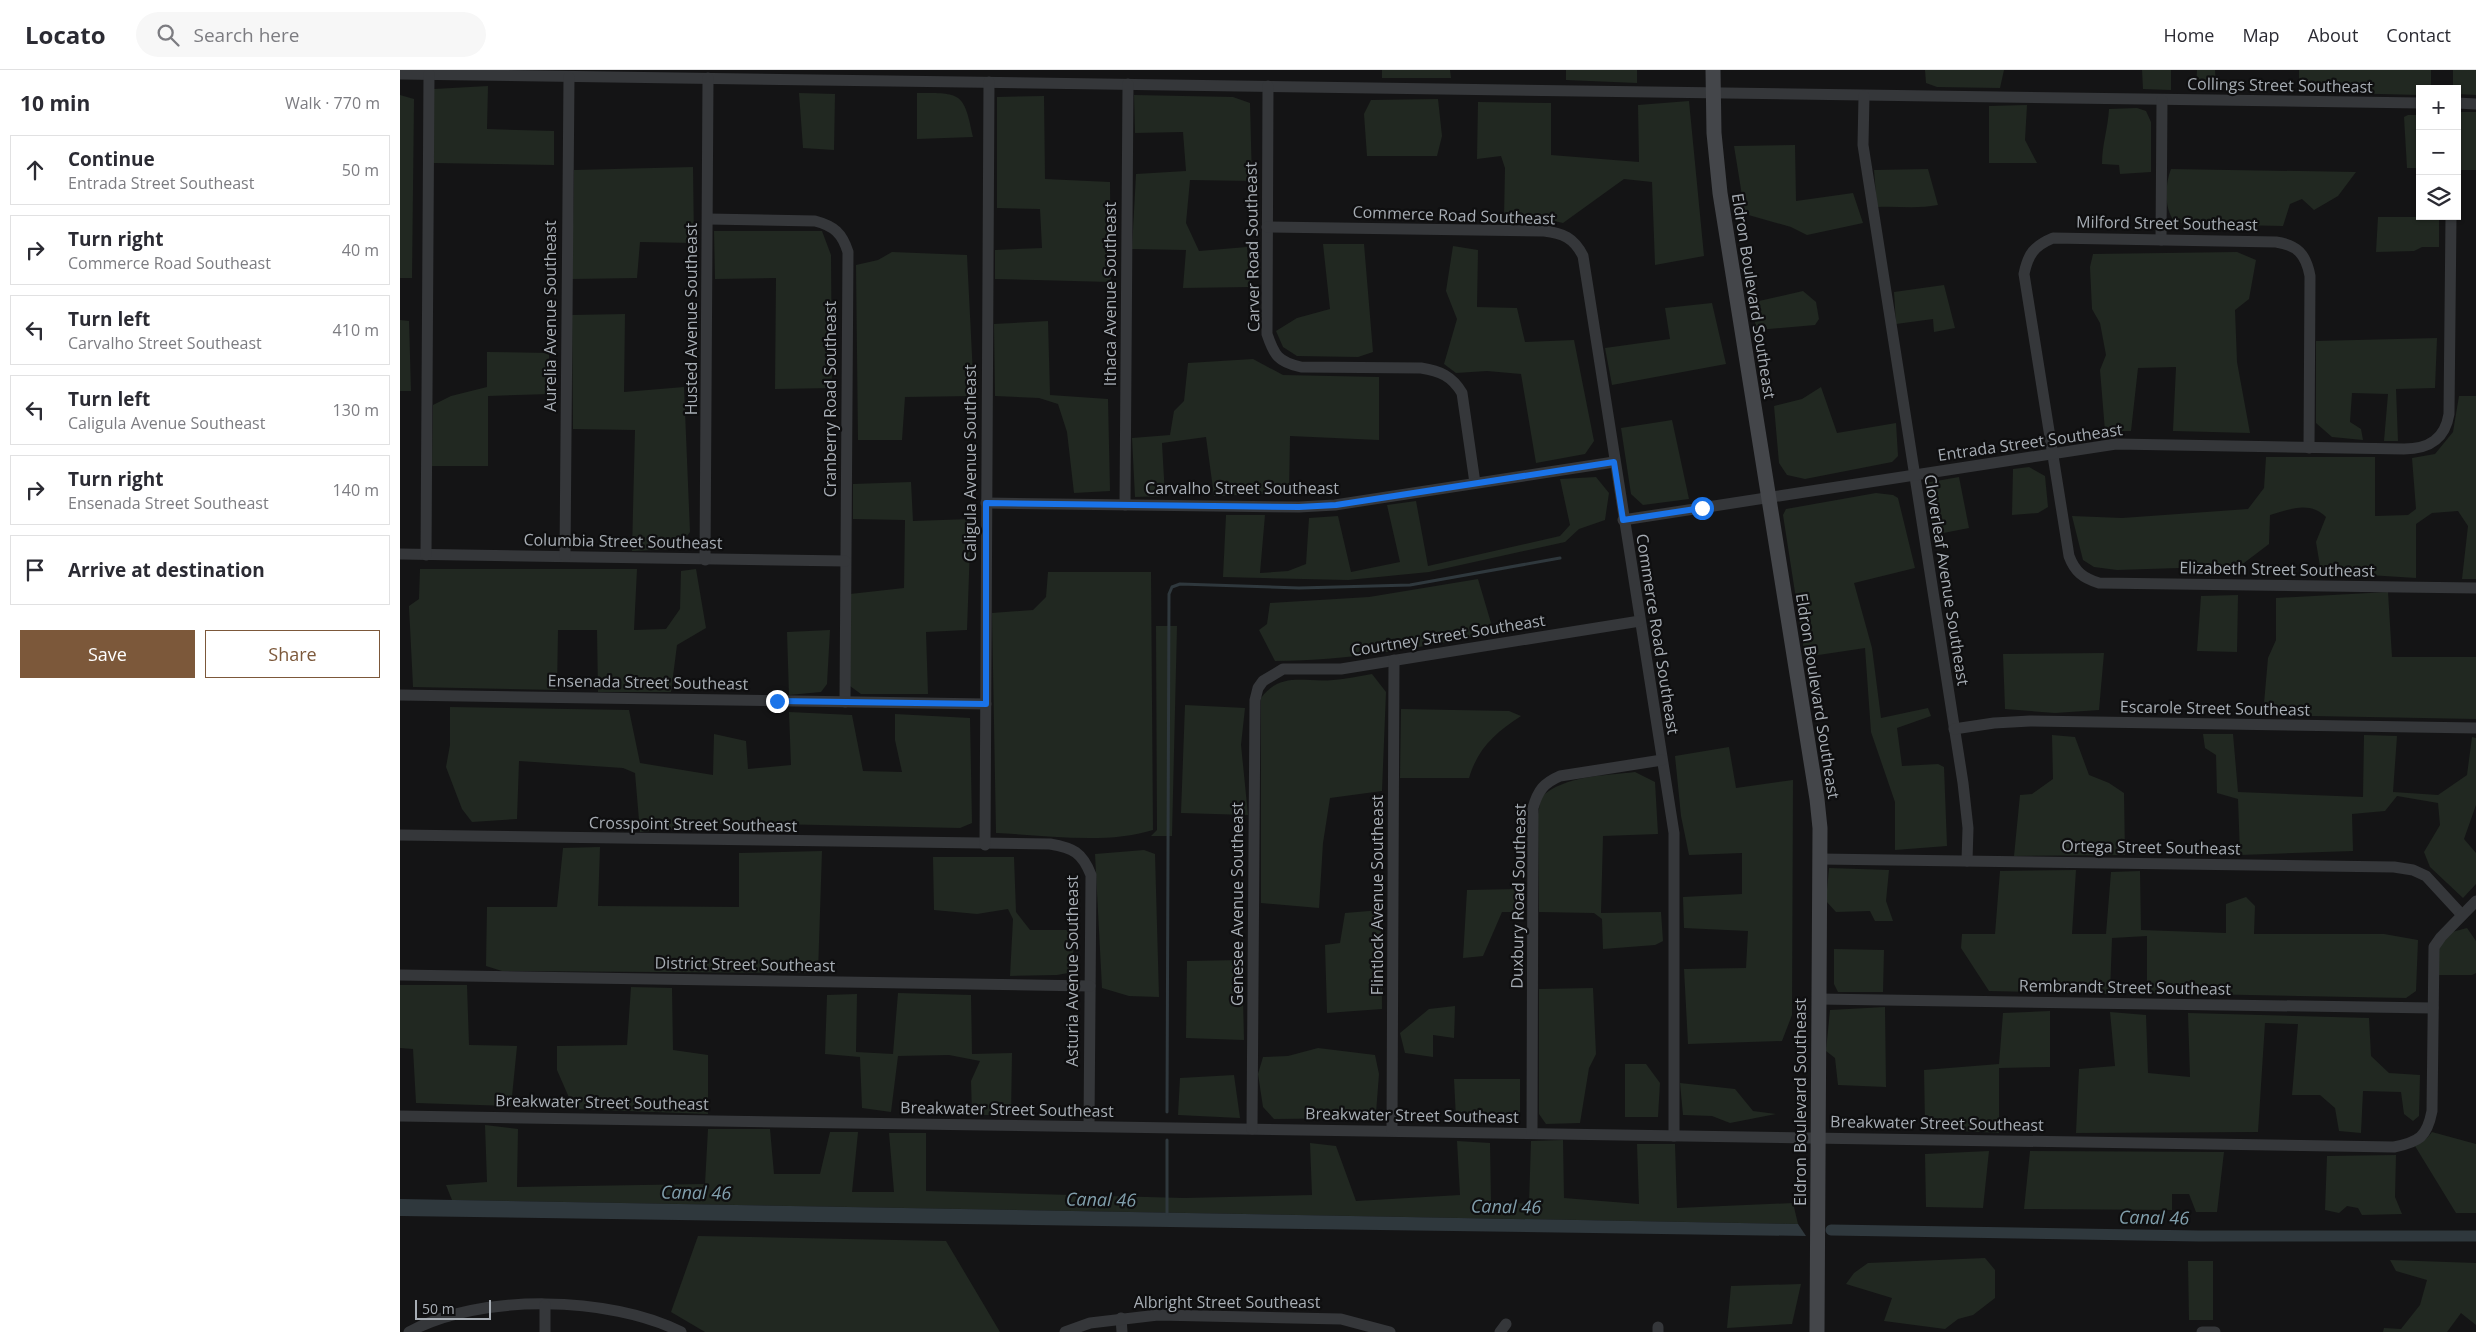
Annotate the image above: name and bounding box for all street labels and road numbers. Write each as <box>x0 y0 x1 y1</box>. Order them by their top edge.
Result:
street label: Collings Street Southeast <box>2187 72 2373 98</box>
street label: Carver Road Southeast <box>1240 161 1264 332</box>
street label: Eldron Boulevard Southeast <box>1727 192 1781 401</box>
street label: Commerce Road Southeast <box>1352 200 1556 230</box>
street label: Ithaca Avenue Southeast <box>1099 202 1121 386</box>
street label: Milford Street Southeast <box>2076 210 2258 236</box>
street label: Aurelia Avenue Southeast <box>539 220 561 412</box>
street label: Husted Avenue Southeast <box>680 222 702 415</box>
street label: Cranberry Road Southeast <box>819 300 841 497</box>
street label: Caligula Avenue Southeast <box>959 364 981 562</box>
street label: Entrada Street Southeast <box>1936 418 2124 466</box>
street label: Cloverleaf Avenue Southeast <box>1919 473 1975 687</box>
street label: Carvalho Street Southeast <box>1145 477 1339 499</box>
street label: Columbia Street Southeast <box>523 528 723 554</box>
street label: Commerce Road Southeast <box>1631 532 1685 736</box>
street label: Elizabeth Street Southeast <box>2179 556 2375 582</box>
street label: Eldron Boulevard Southeast <box>1791 592 1845 801</box>
street label: Courtney Street Southeast <box>1349 609 1547 661</box>
street label: Ensenada Street Southeast <box>548 669 749 695</box>
street label: Escarole Street Southeast <box>2120 695 2311 721</box>
street label: Flintlock Avenue Southeast <box>1366 794 1388 995</box>
street label: Genesee Avenue Southeast <box>1226 802 1248 1006</box>
street label: Duxbury Road Southeast <box>1505 803 1531 989</box>
street label: Crosspoint Street Southeast <box>589 811 798 837</box>
street label: Ortega Street Southeast <box>2061 834 2241 860</box>
street label: Asturia Avenue Southeast <box>1061 875 1083 1067</box>
street label: District Street Southeast <box>654 951 836 977</box>
street label: Rembrandt Street Southeast <box>2019 974 2232 1000</box>
street label: Eldron Boulevard Southeast <box>1789 998 1811 1206</box>
street label: Breakwater Street Southeast <box>495 1089 709 1115</box>
street label: Breakwater Street Southeast <box>900 1096 1114 1122</box>
street label: Breakwater Street Southeast <box>1305 1102 1519 1128</box>
street label: Breakwater Street Southeast <box>1830 1110 2044 1136</box>
street label: Albright Street Southeast <box>1134 1291 1321 1313</box>

